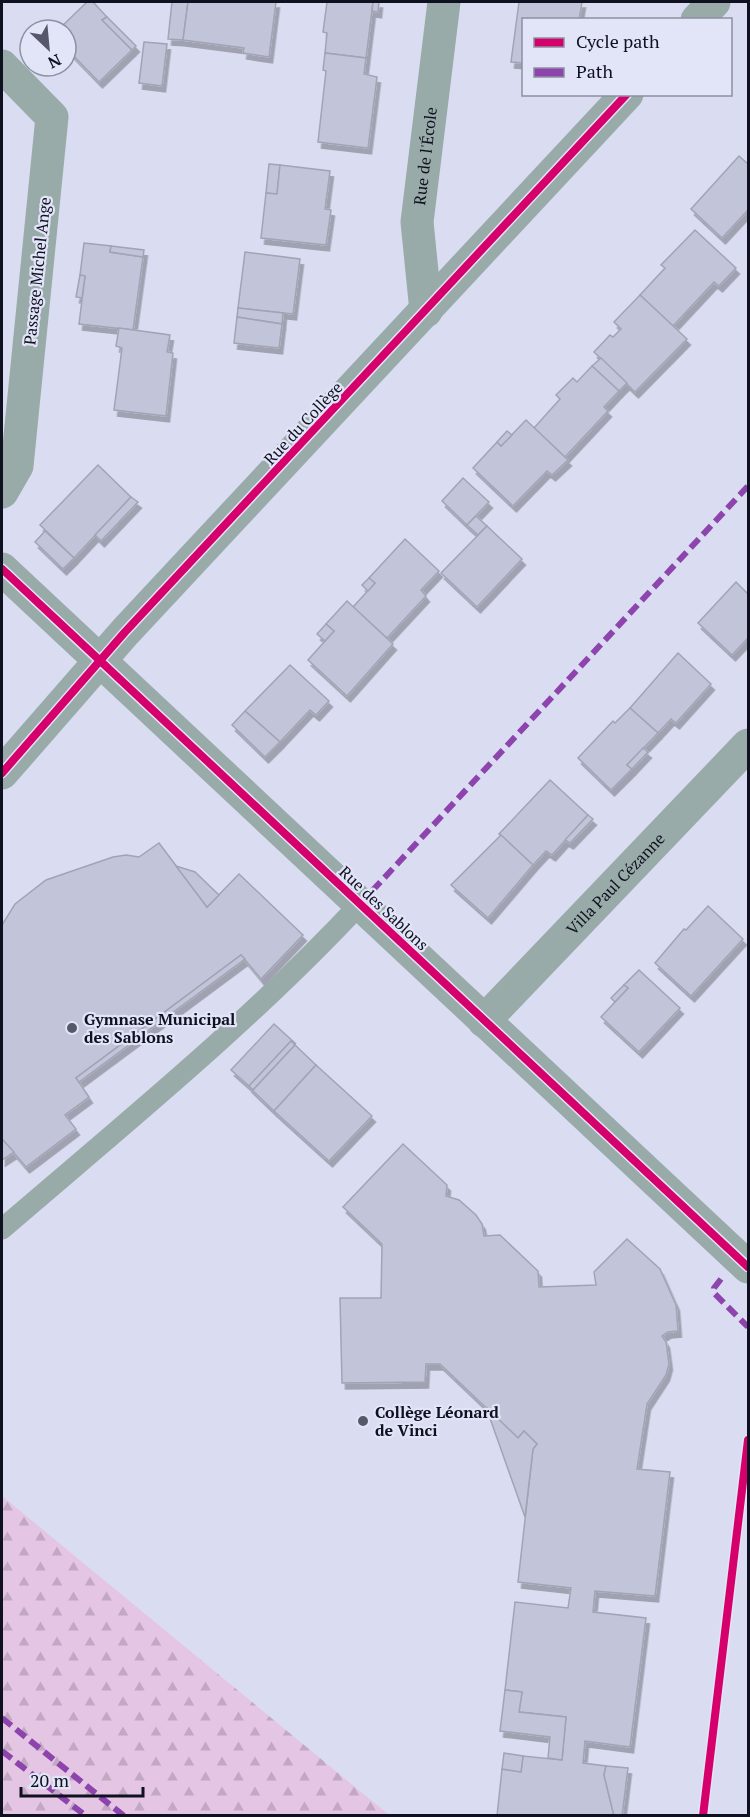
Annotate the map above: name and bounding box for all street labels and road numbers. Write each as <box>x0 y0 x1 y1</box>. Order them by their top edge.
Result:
street label: Rue de l'École <box>408 106 442 206</box>
street label: Passage Michel Ange <box>18 196 56 346</box>
street label: Rue du Collège <box>259 377 347 469</box>
street label: Villa Paul Cézanne <box>561 828 670 940</box>
street label: Rue des Sablons <box>335 861 433 955</box>

